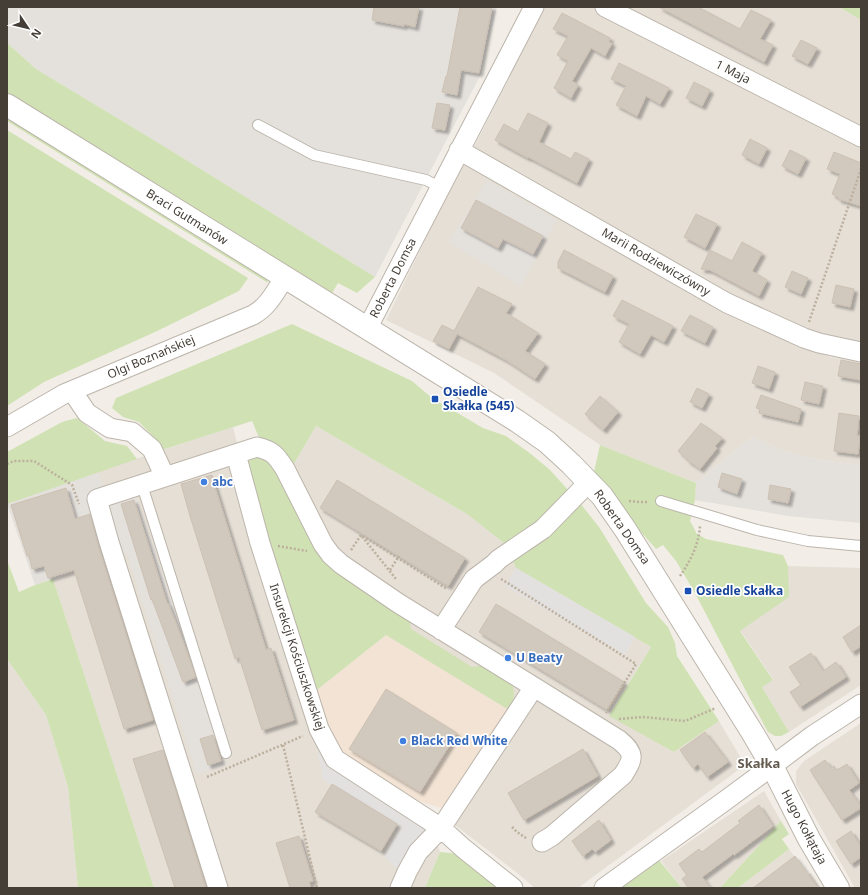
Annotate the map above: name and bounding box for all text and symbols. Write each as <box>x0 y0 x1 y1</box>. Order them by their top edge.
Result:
north arrow <box>8 8 48 48</box>
text: N <box>28 26 45 42</box>
street label: 1 Maja <box>713 55 754 88</box>
street label: Braci Gutmanów <box>143 185 232 249</box>
street label: Marii Rodziewiczówny <box>599 223 715 300</box>
street label: Roberta Domsa <box>365 235 420 321</box>
street label: Olgi Boznańskiej <box>105 330 197 383</box>
place label: Osiedle Skałka (545) <box>443 383 514 414</box>
marker: Osiedle Skałka (545) <box>430 394 440 404</box>
place label: abc <box>212 473 233 490</box>
marker: abc <box>199 477 209 487</box>
street label: Roberta Domsa <box>590 486 655 568</box>
street label: Insurekcji Kościuszkowskiej <box>266 581 329 733</box>
place label: Osiedle Skałka <box>696 582 783 599</box>
marker: Osiedle Skałka <box>683 586 693 596</box>
place label: U Beaty <box>516 649 563 666</box>
marker: U Beaty <box>503 653 513 663</box>
place label: Black Red White <box>411 732 508 749</box>
marker: Black Red White <box>398 736 408 746</box>
district label: Skałka <box>738 754 780 772</box>
street label: Hugo Kołłątaja <box>778 786 831 867</box>

